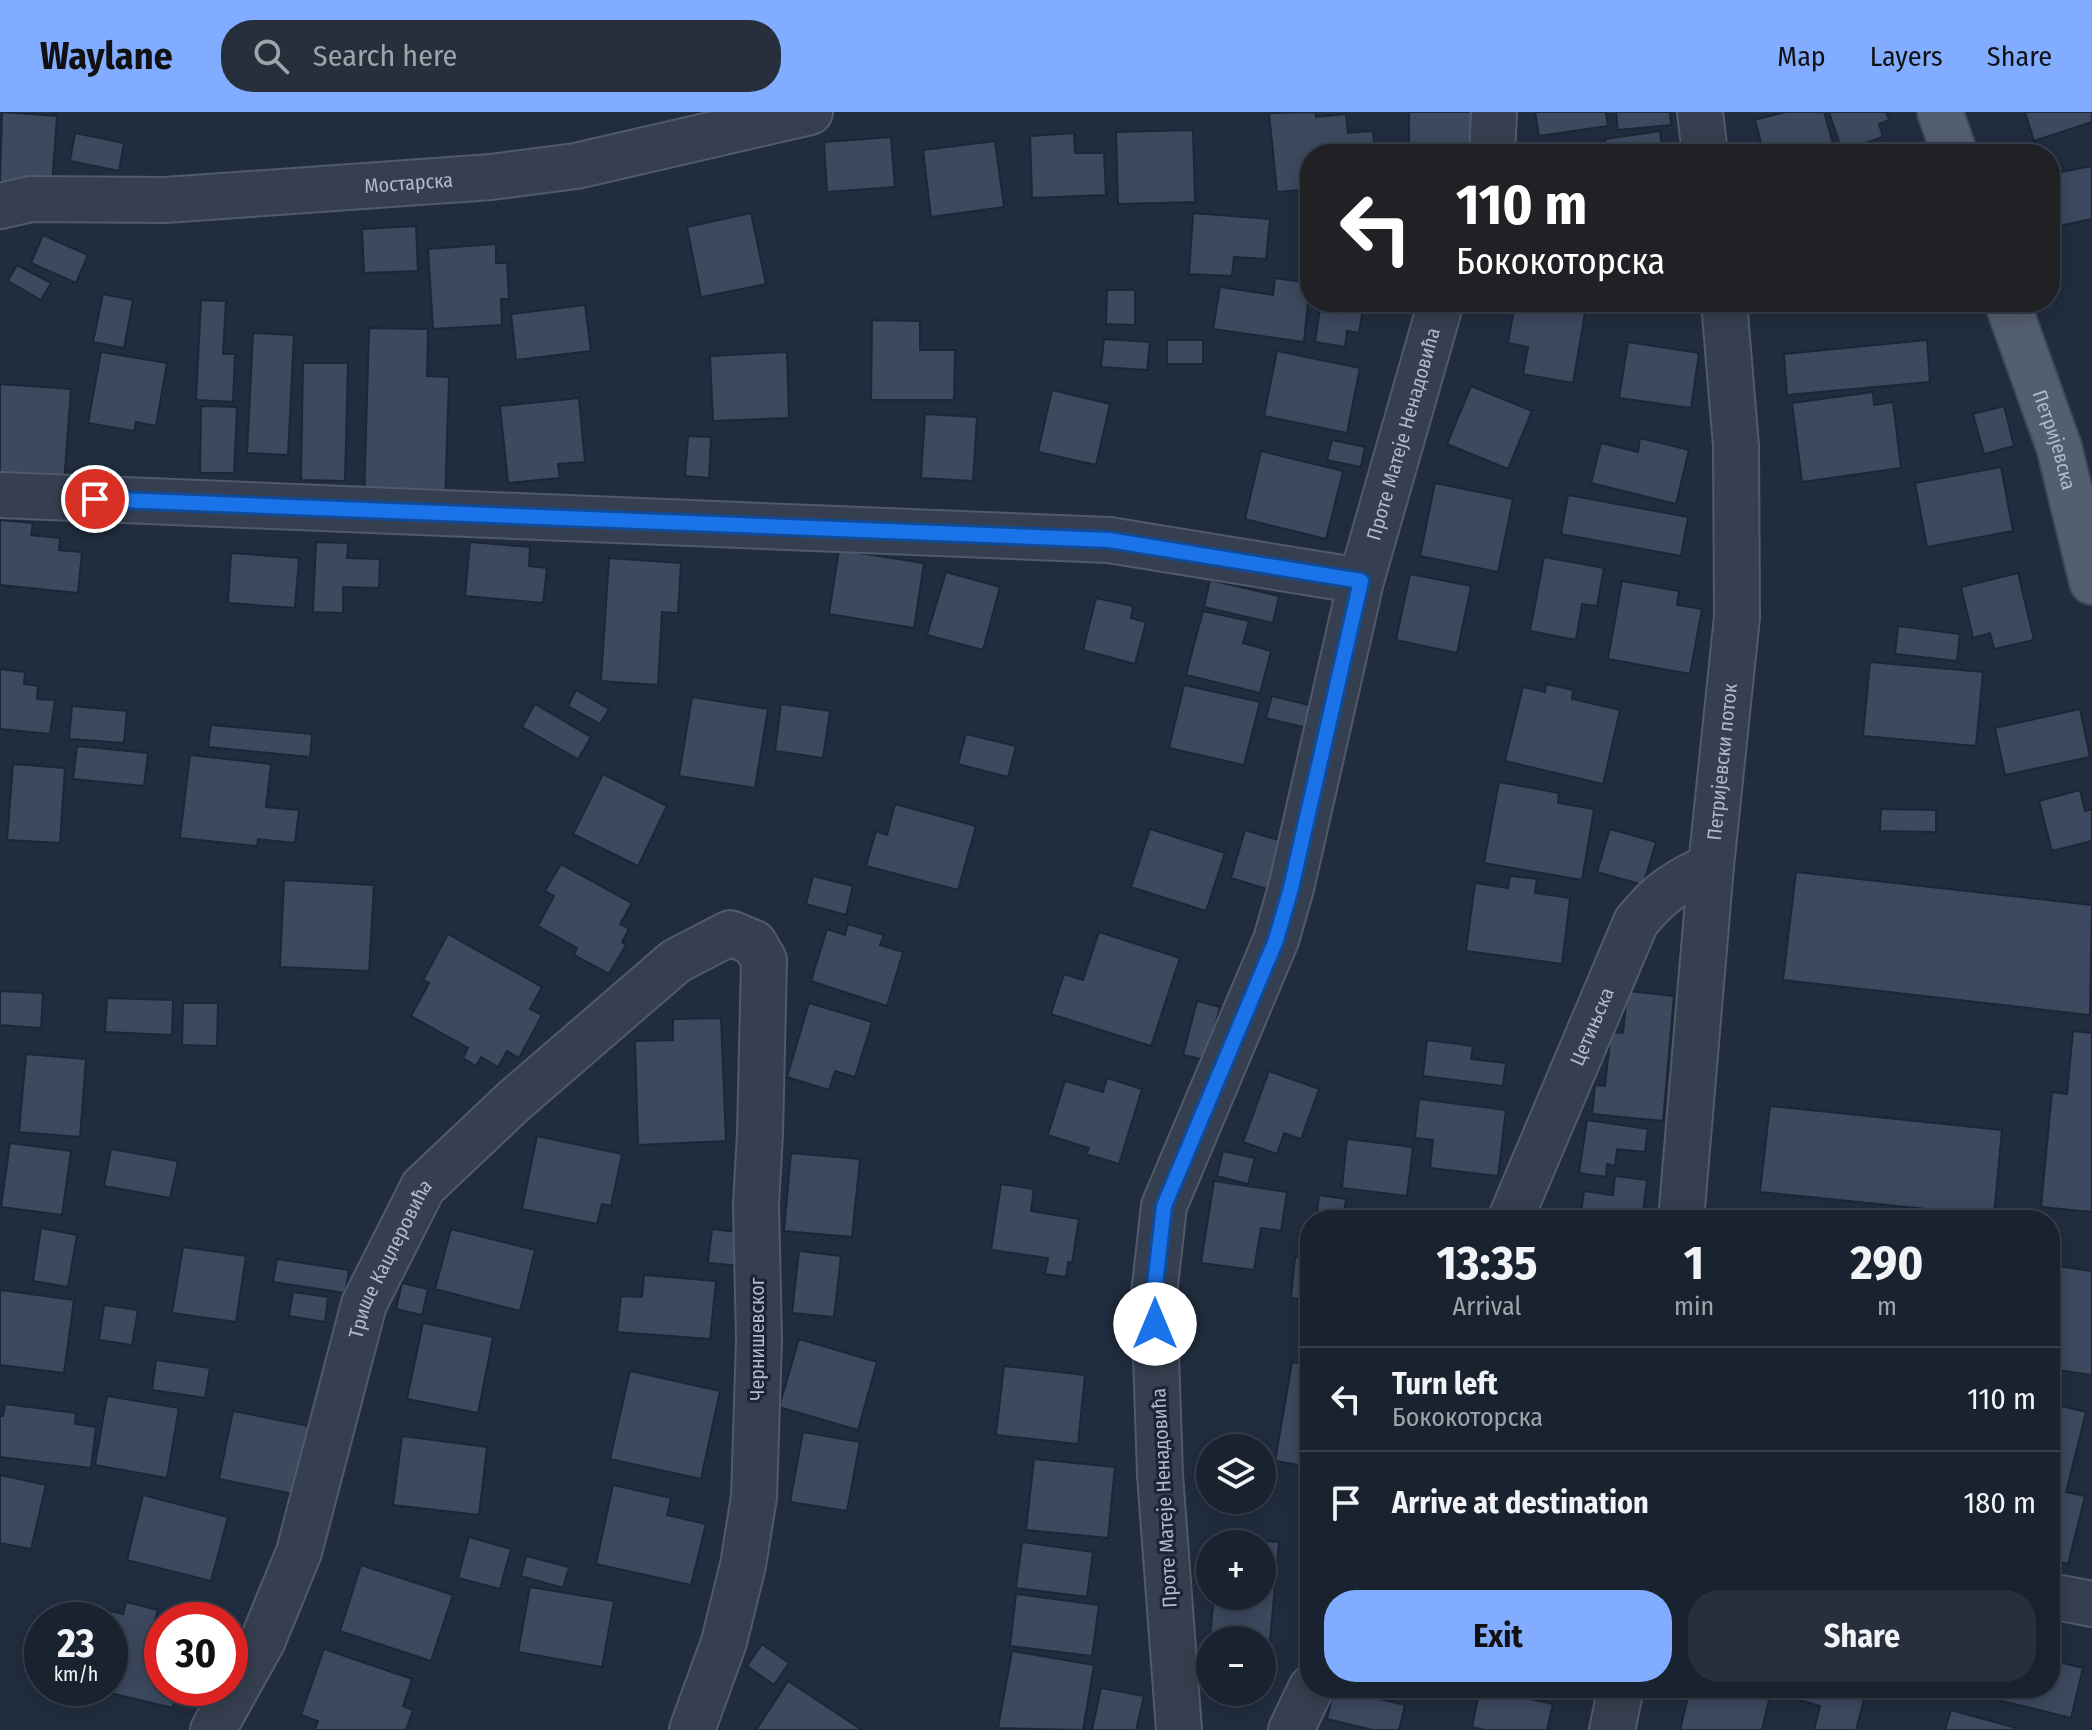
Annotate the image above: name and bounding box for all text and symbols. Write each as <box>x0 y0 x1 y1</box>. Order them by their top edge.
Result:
search box <box>221 20 781 92</box>
text: Waylane <box>40 33 173 79</box>
icon: search <box>249 34 293 78</box>
text: Search here <box>313 38 457 74</box>
text: Map <box>1777 40 1826 73</box>
text: Layers <box>1870 40 1943 73</box>
text: Share <box>1987 40 2052 73</box>
street label: Мостарска <box>364 168 454 198</box>
text: 110 m <box>1456 172 1587 239</box>
icon: left <box>1324 176 1428 280</box>
text: Бококоторска <box>1456 240 1665 284</box>
street label: Проте Матеје Ненадовића <box>1361 325 1445 543</box>
street label: Петријевска <box>2028 387 2081 492</box>
pin <box>61 465 129 533</box>
icon: arrive <box>73 477 117 521</box>
street label: Петријевски поток <box>1702 682 1742 841</box>
street label: Цетињска <box>1565 984 1619 1069</box>
street label: Трише Кацлеровића <box>344 1173 436 1341</box>
text: 13:35 <box>1436 1234 1537 1292</box>
text: 1 <box>1684 1234 1704 1292</box>
text: 290 <box>1851 1234 1924 1292</box>
street label: Чернишевског <box>745 1277 769 1401</box>
position arrow <box>1113 1282 1197 1366</box>
text: Arrival <box>1452 1291 1521 1322</box>
text: min <box>1674 1291 1714 1322</box>
text: m <box>1877 1291 1897 1322</box>
text: Turn left <box>1392 1366 1498 1402</box>
icon: left <box>1324 1377 1368 1421</box>
text: 110 m <box>1967 1381 2036 1417</box>
street label: Проте Матеје Ненадовића <box>1146 1388 1182 1608</box>
text: Бококоторска <box>1392 1402 1543 1433</box>
map controls <box>1196 1434 1276 1706</box>
button: layers <box>1196 1434 1276 1514</box>
icon: arrive <box>1324 1481 1368 1525</box>
text: Arrive at destination <box>1392 1485 1649 1521</box>
text: 180 m <box>1964 1485 2036 1521</box>
button: + <box>1196 1530 1276 1610</box>
button: Exit <box>1324 1590 1672 1682</box>
button: Share <box>1688 1590 2036 1682</box>
speed limit sign: 30 <box>144 1602 248 1706</box>
text: 23 <box>57 1620 95 1668</box>
button: − <box>1196 1626 1276 1706</box>
text: km/h <box>54 1662 98 1686</box>

